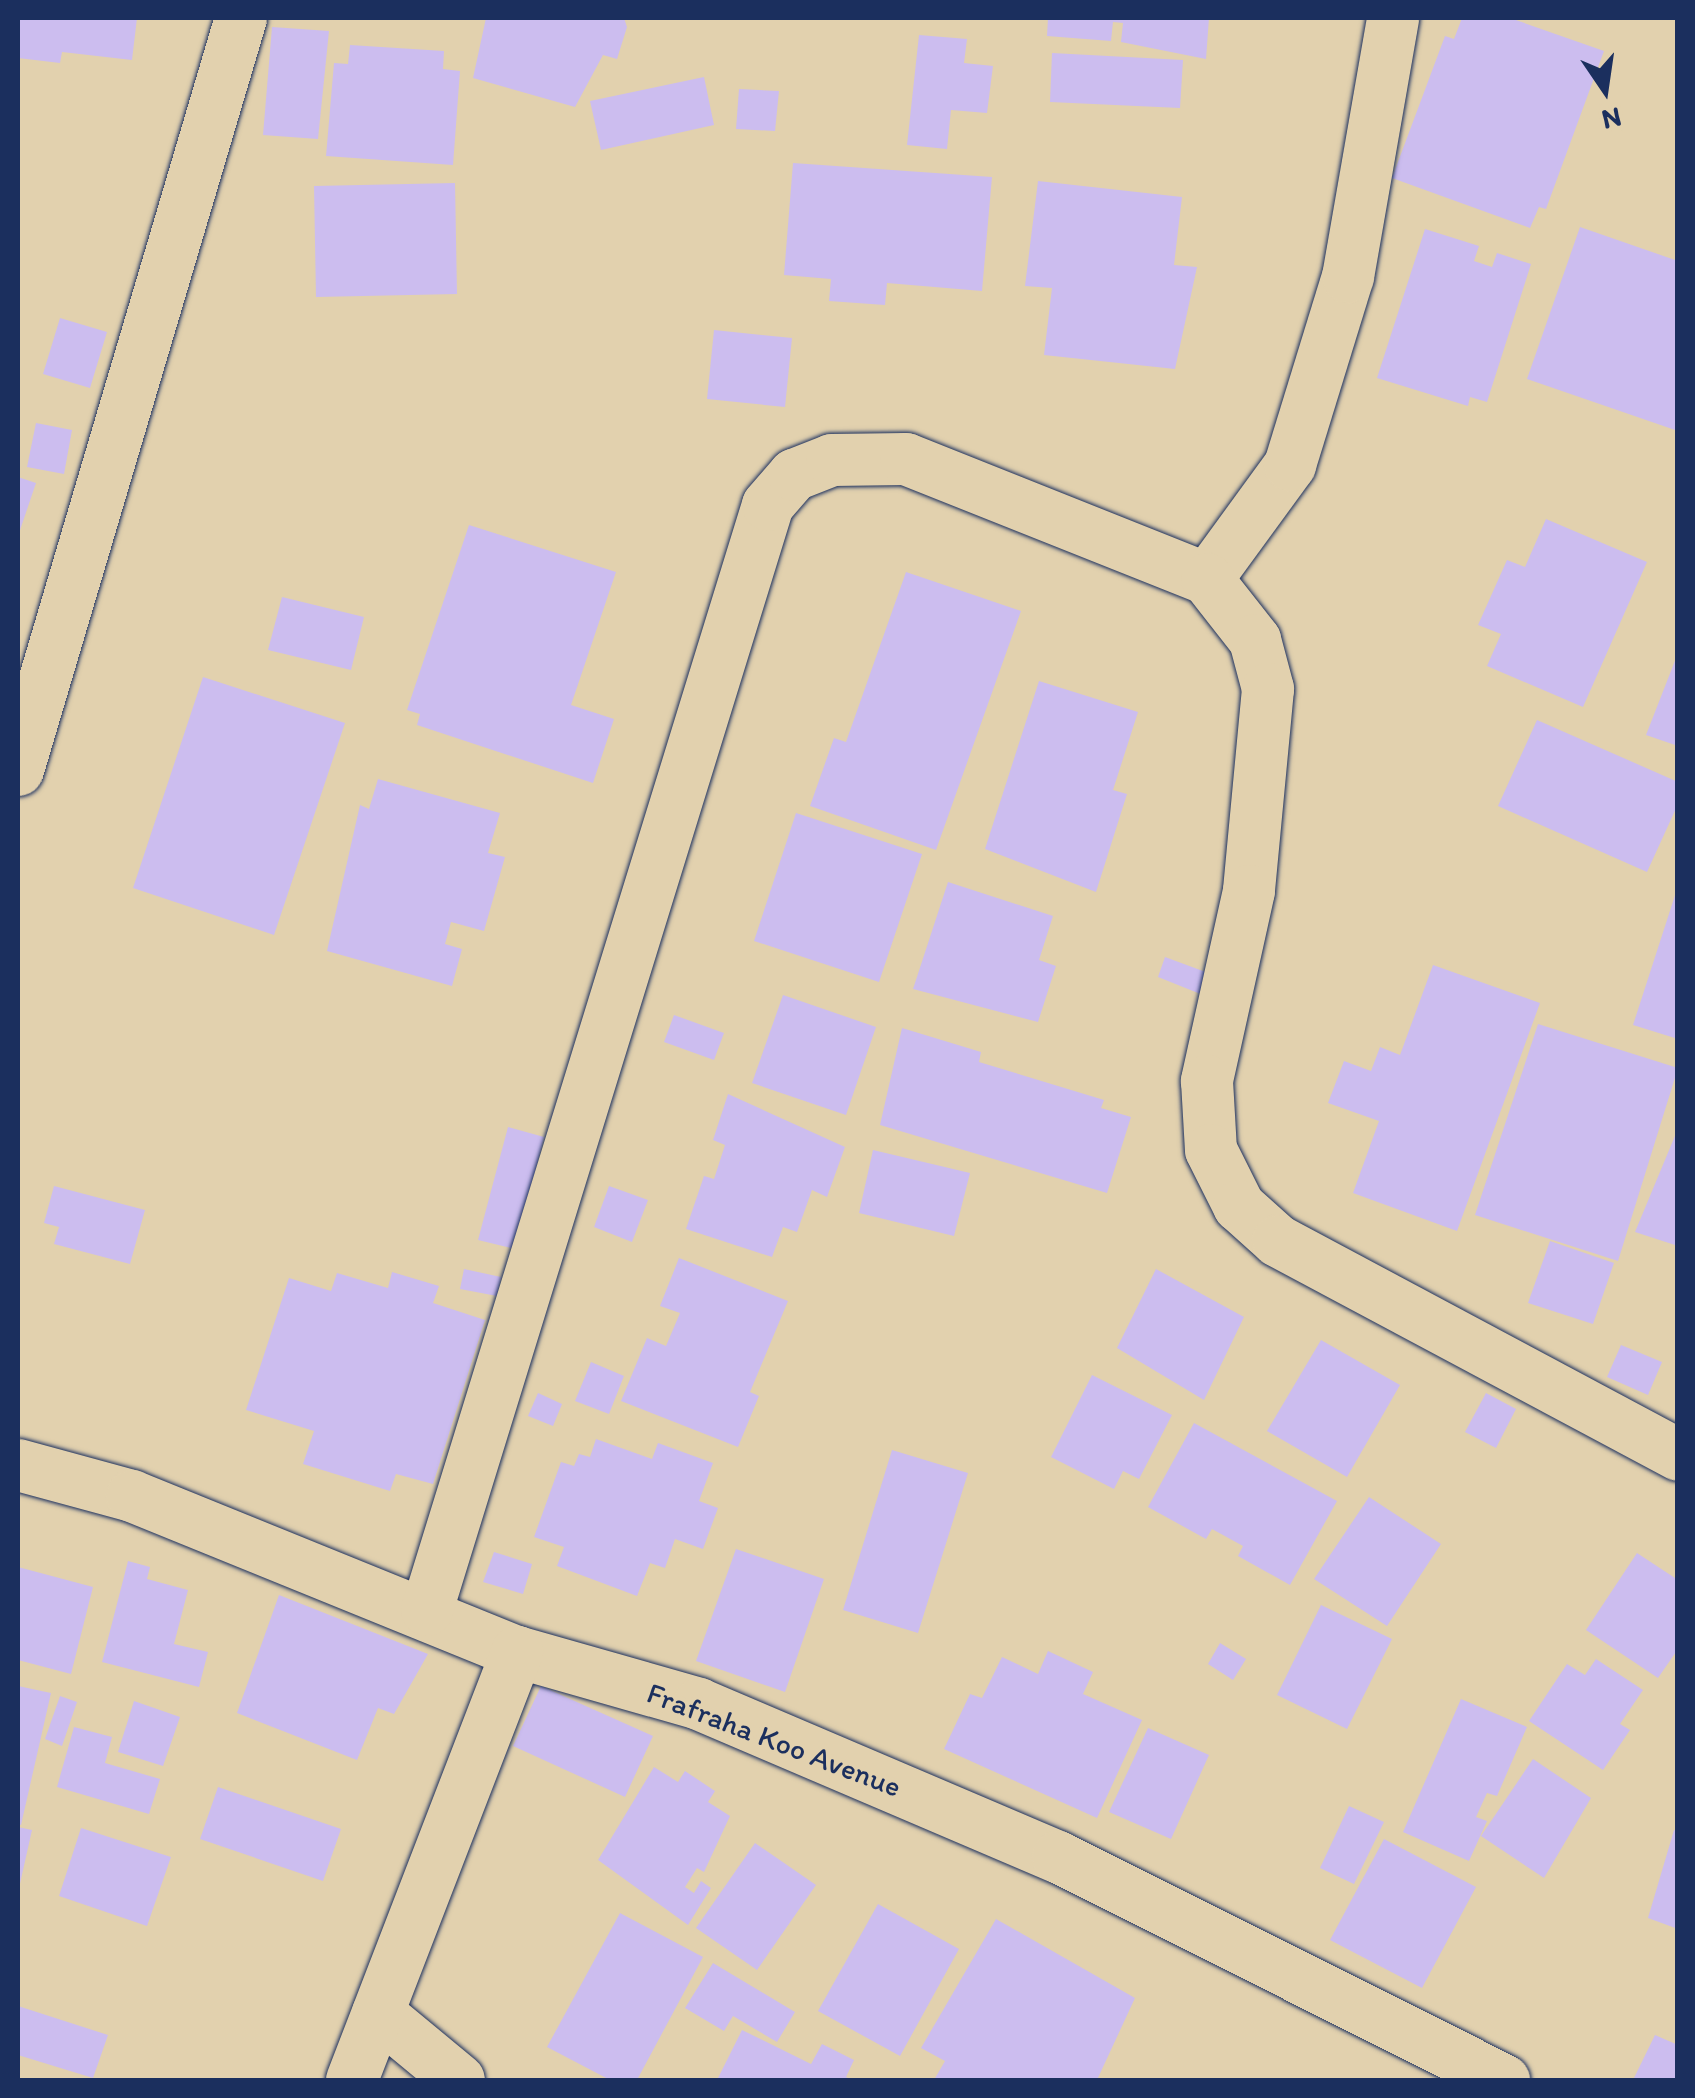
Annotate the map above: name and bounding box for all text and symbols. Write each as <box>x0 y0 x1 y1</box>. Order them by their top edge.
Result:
north arrow <box>1555 40 1655 140</box>
text: N <box>1599 101 1625 138</box>
street label: Frafraha Koo Avenue <box>642 1675 906 1805</box>

